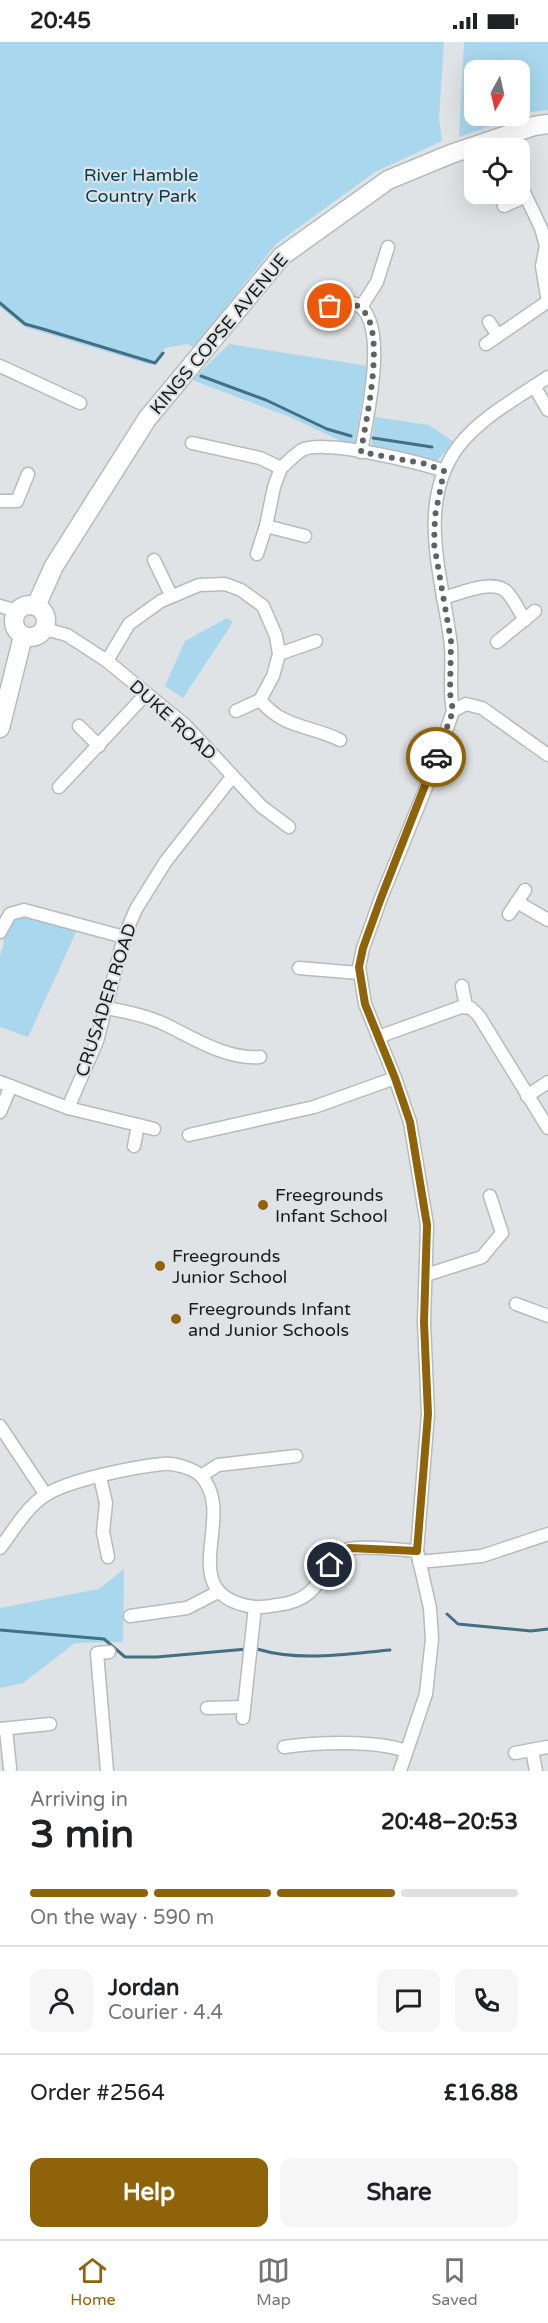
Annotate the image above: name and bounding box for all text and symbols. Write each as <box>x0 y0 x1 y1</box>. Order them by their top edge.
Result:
text: 20:45 <box>30 8 91 34</box>
north arrow <box>464 60 530 126</box>
map controls <box>464 60 530 204</box>
button: locate <box>464 138 530 204</box>
park label: River Hamble Country Park <box>84 164 198 207</box>
street label: KINGS COPSE AVENUE <box>145 249 293 419</box>
pin <box>304 280 355 331</box>
icon: bag <box>313 289 346 322</box>
street label: DUKE ROAD <box>125 675 221 765</box>
courier <box>406 727 466 787</box>
icon: car <box>420 741 453 774</box>
street label: CRUSADER ROAD <box>71 920 141 1080</box>
place label: Freegrounds Infant School <box>275 1184 388 1227</box>
marker: Freegrounds Infant School <box>256 1198 270 1212</box>
place label: Freegrounds Junior School <box>172 1245 287 1288</box>
marker: Freegrounds Junior School <box>153 1259 167 1273</box>
place label: Freegrounds Infant and Junior Schools <box>188 1298 351 1341</box>
marker: Freegrounds Infant and Junior Schools <box>169 1312 183 1326</box>
pin <box>304 1539 355 1590</box>
icon: home <box>313 1548 346 1581</box>
text: Arriving in <box>30 1788 128 1812</box>
text: 20:48–20:53 <box>381 1809 518 1835</box>
text: 3 min <box>30 1811 134 1858</box>
text: On the way · 590 m <box>30 1906 214 1930</box>
button: person <box>30 1969 93 2032</box>
button: chat <box>377 1969 440 2032</box>
button: phone <box>455 1969 518 2032</box>
text: Jordan <box>108 1975 179 2001</box>
text: Courier · 4.4 <box>108 2001 223 2025</box>
text: Order #2564 <box>30 2080 165 2106</box>
text: £16.88 <box>444 2080 518 2106</box>
button: Help <box>30 2158 268 2227</box>
button: Share <box>280 2158 518 2227</box>
tab: Home <box>70 2254 116 2310</box>
tab: Map <box>256 2254 291 2310</box>
tab: Saved <box>431 2254 478 2310</box>

